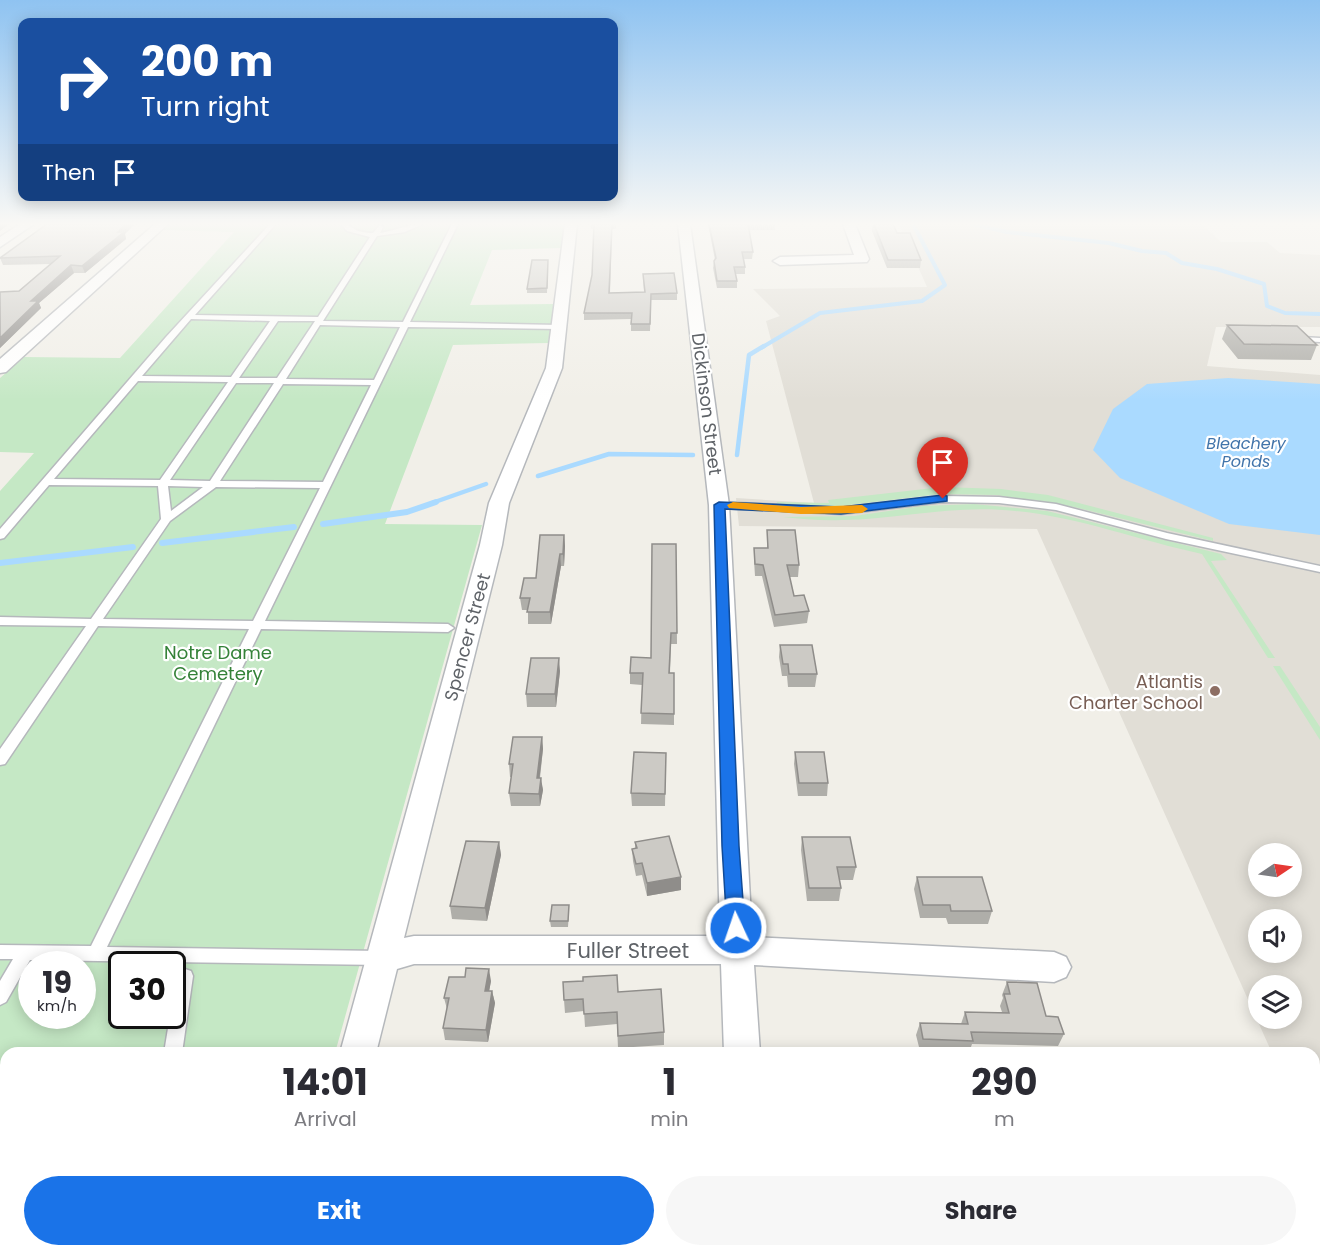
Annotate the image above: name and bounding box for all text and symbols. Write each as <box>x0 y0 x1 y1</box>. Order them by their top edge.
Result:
text: 200 m <box>141 32 273 91</box>
icon: right <box>42 42 120 120</box>
text: Turn right <box>141 88 270 125</box>
icon: arrive <box>108 156 141 189</box>
text: Then <box>42 157 96 188</box>
street label: Dickinson Street <box>686 331 728 477</box>
water label: Bleachery Ponds <box>1206 432 1287 473</box>
pin <box>917 437 968 499</box>
icon: arrive <box>926 446 959 479</box>
street label: Spencer Street <box>438 570 496 704</box>
park label: Notre Dame Cemetery <box>164 640 272 686</box>
place label: Atlantis Charter School <box>1069 669 1203 715</box>
marker: Atlantis Charter School <box>1208 684 1222 698</box>
north arrow <box>1248 843 1302 897</box>
map controls <box>1248 843 1302 1029</box>
position arrow <box>704 896 768 960</box>
button: sound <box>1248 909 1302 963</box>
street label: Fuller Street <box>567 936 689 965</box>
speed limit sign: 30 <box>108 951 186 1029</box>
text: 19 <box>42 961 72 1004</box>
button: layers <box>1248 975 1302 1029</box>
text: km/h <box>37 995 77 1016</box>
text: 14:01 <box>283 1057 368 1108</box>
text: 1 <box>663 1057 676 1108</box>
text: 290 <box>971 1057 1037 1108</box>
text: Arrival <box>294 1105 357 1133</box>
text: min <box>650 1105 689 1133</box>
text: m <box>994 1105 1015 1133</box>
button: Exit <box>24 1176 654 1245</box>
button: Share <box>666 1176 1296 1245</box>

